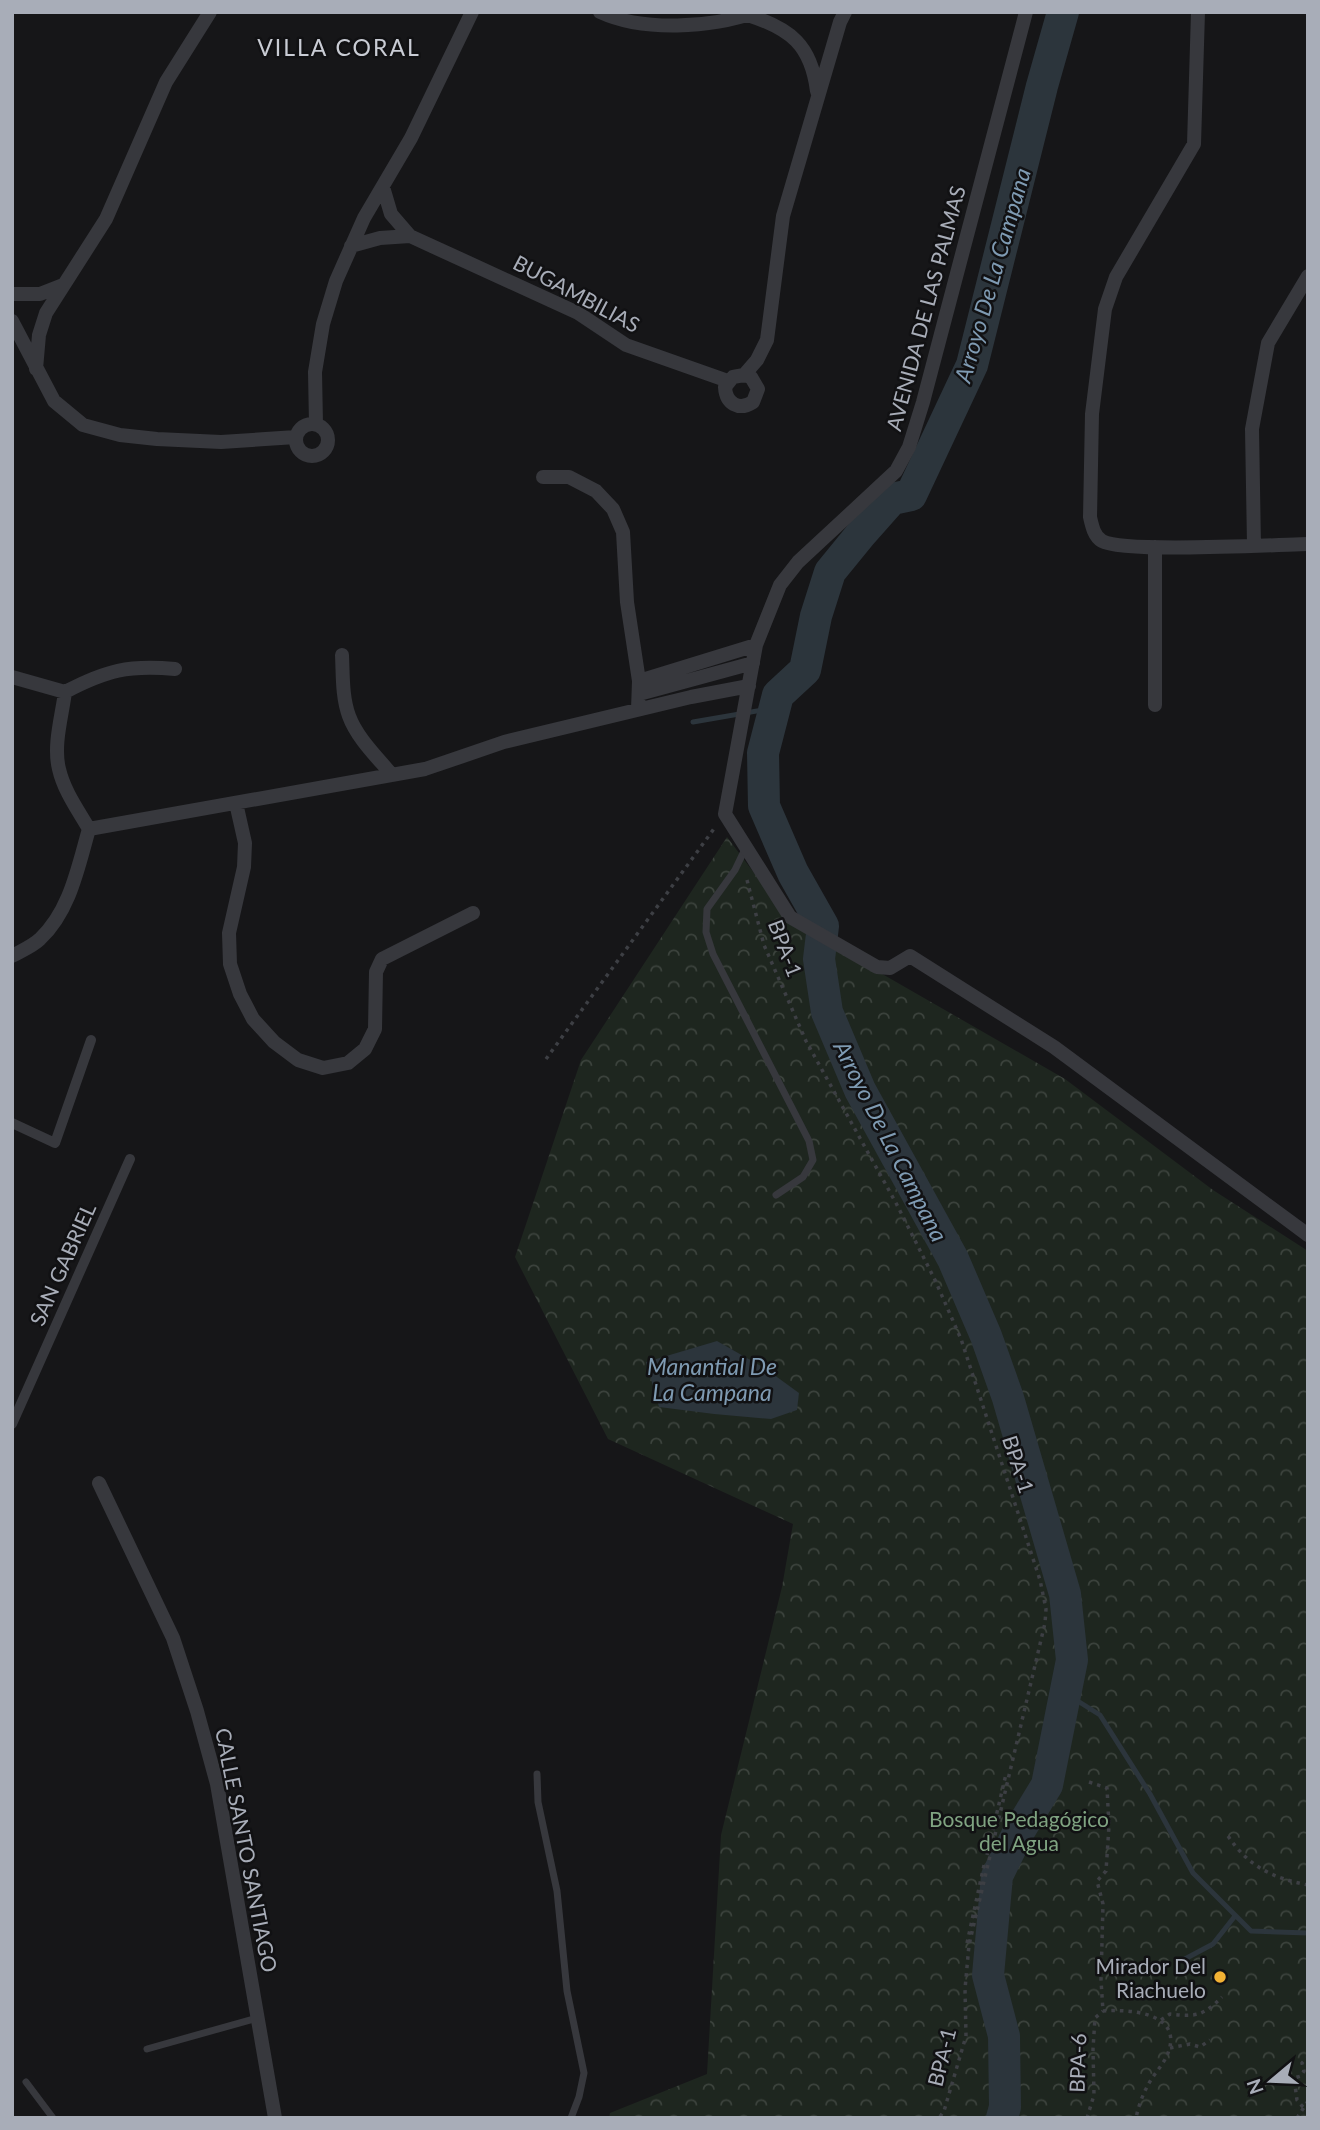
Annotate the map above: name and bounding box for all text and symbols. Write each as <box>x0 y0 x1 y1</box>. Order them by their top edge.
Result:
district label: VILLA CORAL <box>257 33 421 61</box>
water label: Arroyo De La Campana <box>948 165 1036 386</box>
street label: AVENIDA DE LAS PALMAS <box>880 183 970 433</box>
street label: BUGAMBILIAS <box>509 249 645 337</box>
street label: BPA-1 <box>764 916 808 980</box>
water label: Arroyo De La Campana <box>828 1035 954 1246</box>
street label: SAN GABRIEL <box>24 1199 100 1329</box>
water label: Manantial De La Campana <box>647 1352 777 1406</box>
street label: BPA-1 <box>998 1432 1040 1496</box>
street label: CALLE SANTO SANTIAGO <box>211 1726 283 1974</box>
park label: Bosque Pedagógico del Agua <box>929 1806 1109 1855</box>
place label: Mirador Del Riachuelo <box>1096 1953 1206 2002</box>
marker: Mirador Del Riachuelo <box>1212 1969 1228 1985</box>
street label: BPA-1 <box>922 2025 960 2089</box>
street label: BPA-6 <box>1063 2033 1091 2093</box>
north arrow <box>1236 2046 1306 2116</box>
text: N <box>1241 2076 1268 2097</box>

